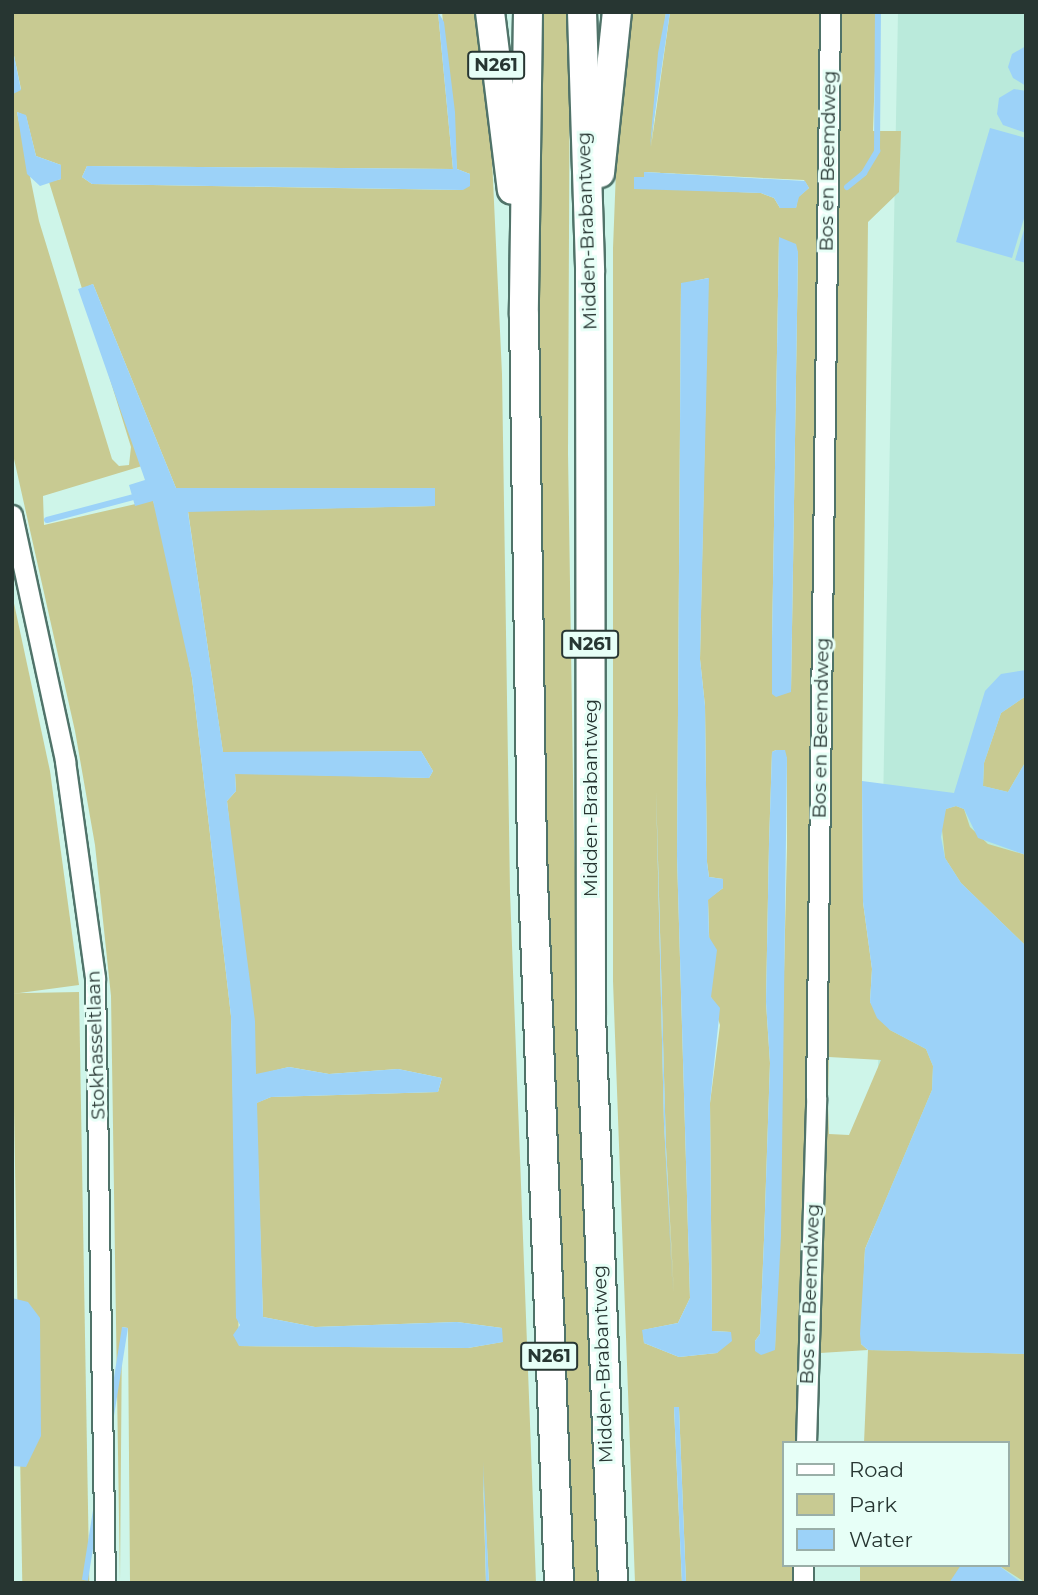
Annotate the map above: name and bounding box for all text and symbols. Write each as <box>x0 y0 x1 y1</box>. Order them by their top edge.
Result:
road number: N261 <box>466 51 526 80</box>
street label: Bos en Beemdweg <box>815 70 841 252</box>
street label: Midden-Brabantweg <box>572 132 602 330</box>
road number: N261 <box>560 630 620 658</box>
street label: Bos en Beemdweg <box>808 637 834 819</box>
street label: Midden-Brabantweg <box>580 699 602 897</box>
street label: Stokhasseltlaan <box>82 970 110 1120</box>
street label: Bos en Beemdweg <box>795 1203 825 1385</box>
street label: Midden-Brabantweg <box>588 1265 618 1463</box>
road number: N261 <box>519 1342 579 1371</box>
legend <box>782 1441 1010 1567</box>
text: Road <box>849 1457 904 1482</box>
text: Park <box>849 1492 897 1517</box>
text: Water <box>849 1527 913 1552</box>

